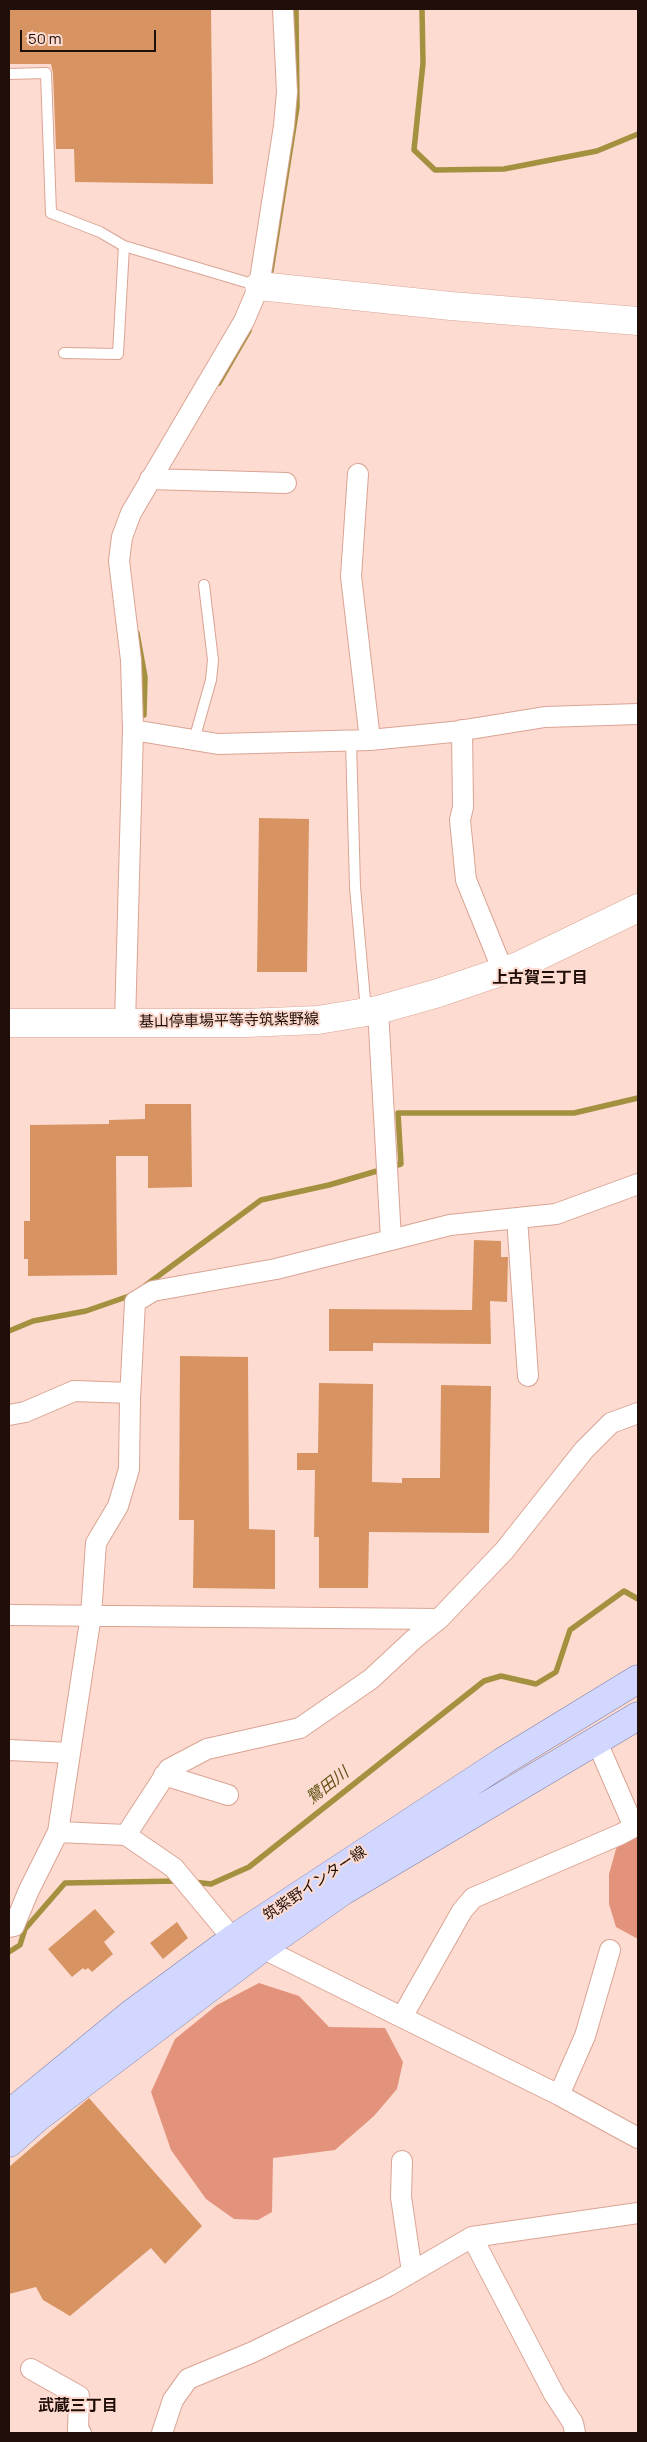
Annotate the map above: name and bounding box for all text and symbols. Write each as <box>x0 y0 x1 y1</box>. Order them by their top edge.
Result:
scale bar <box>22 20 159 52</box>
text: 50 m <box>28 28 62 49</box>
district label: 上古賀三丁目 <box>492 969 588 989</box>
street label: 基山停車場平等寺筑紫野線 <box>139 1010 319 1032</box>
water label: 鷺田川 <box>303 1764 353 1808</box>
street label: 筑紫野インター線 <box>260 1843 370 1925</box>
district label: 武蔵三丁目 <box>38 2397 118 2417</box>

